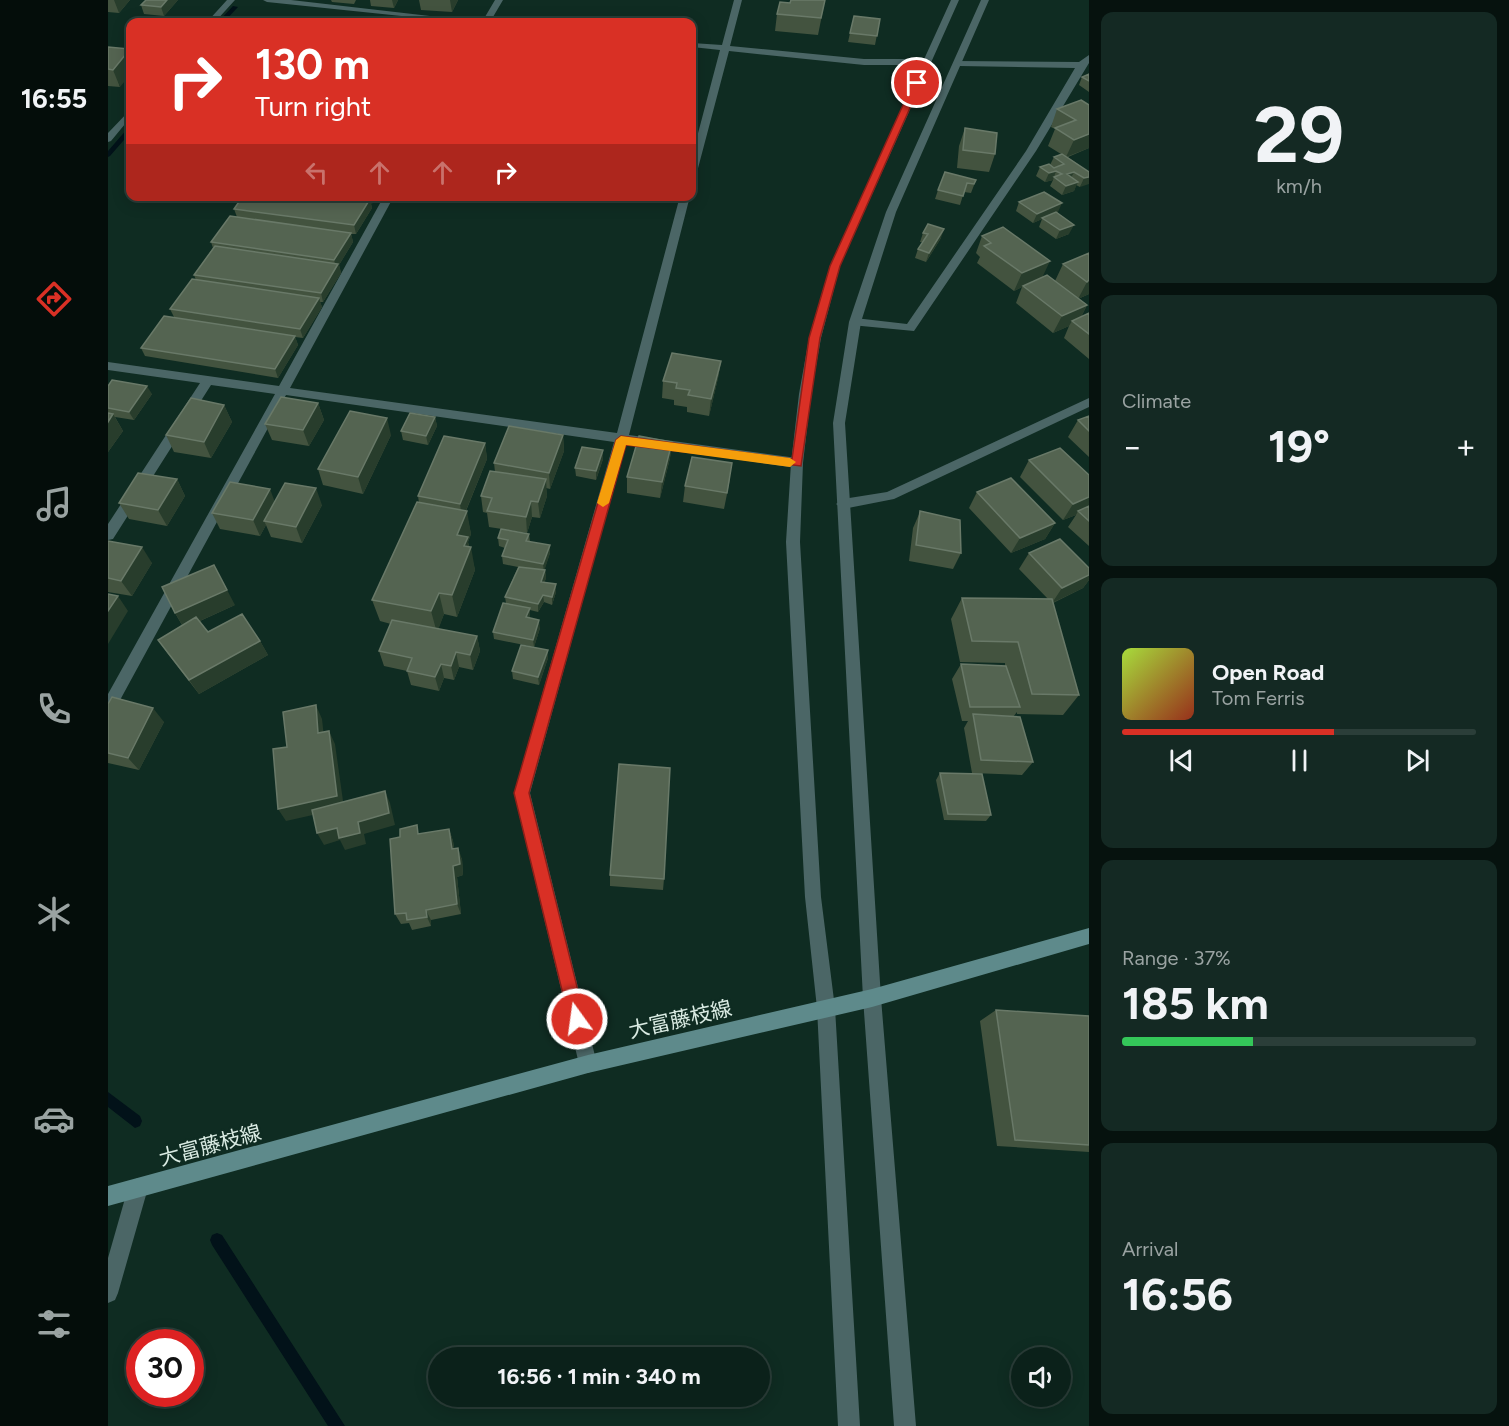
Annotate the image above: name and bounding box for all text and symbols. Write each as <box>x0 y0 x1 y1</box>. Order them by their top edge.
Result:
text: 130 m <box>255 39 370 90</box>
icon: right <box>156 42 234 120</box>
pin <box>891 57 942 108</box>
icon: arrive <box>900 66 933 99</box>
text: 16:55 <box>21 82 87 115</box>
text: 29 <box>1254 88 1344 182</box>
text: Turn right <box>255 90 371 123</box>
icon: left <box>300 156 333 189</box>
icon: ahead <box>363 156 396 189</box>
icon: ahead <box>426 156 459 189</box>
icon: right <box>489 156 522 189</box>
text: km/h <box>1276 174 1322 198</box>
icon: directions <box>33 278 75 320</box>
text: Climate <box>1122 389 1191 413</box>
text: 19° <box>1268 419 1330 473</box>
text: − <box>1122 427 1143 466</box>
text: + <box>1455 427 1476 466</box>
icon: music <box>33 483 75 525</box>
text: Open Road <box>1212 659 1324 686</box>
text: Tom Ferris <box>1212 686 1305 710</box>
icon: phone <box>33 688 75 730</box>
icon: previous <box>1165 744 1198 777</box>
icon: pause <box>1283 744 1316 777</box>
icon: next <box>1401 744 1434 777</box>
icon: climate <box>33 893 75 935</box>
text: Range · 37% <box>1122 946 1231 970</box>
text: 185 km <box>1122 976 1269 1030</box>
position arrow <box>545 987 609 1051</box>
street label: 大富藤枝線 <box>626 995 734 1043</box>
icon: car <box>33 1098 75 1140</box>
street label: 大富藤枝線 <box>156 1119 264 1171</box>
text: Arrival <box>1122 1237 1178 1261</box>
text: 16:56 <box>1122 1267 1233 1321</box>
icon: filters <box>33 1303 75 1345</box>
speed limit sign: 30 <box>126 1329 204 1407</box>
map controls <box>1011 1347 1071 1407</box>
button: sound <box>1011 1347 1071 1407</box>
text: 16:56 · 1 min · 340 m <box>497 1363 701 1390</box>

